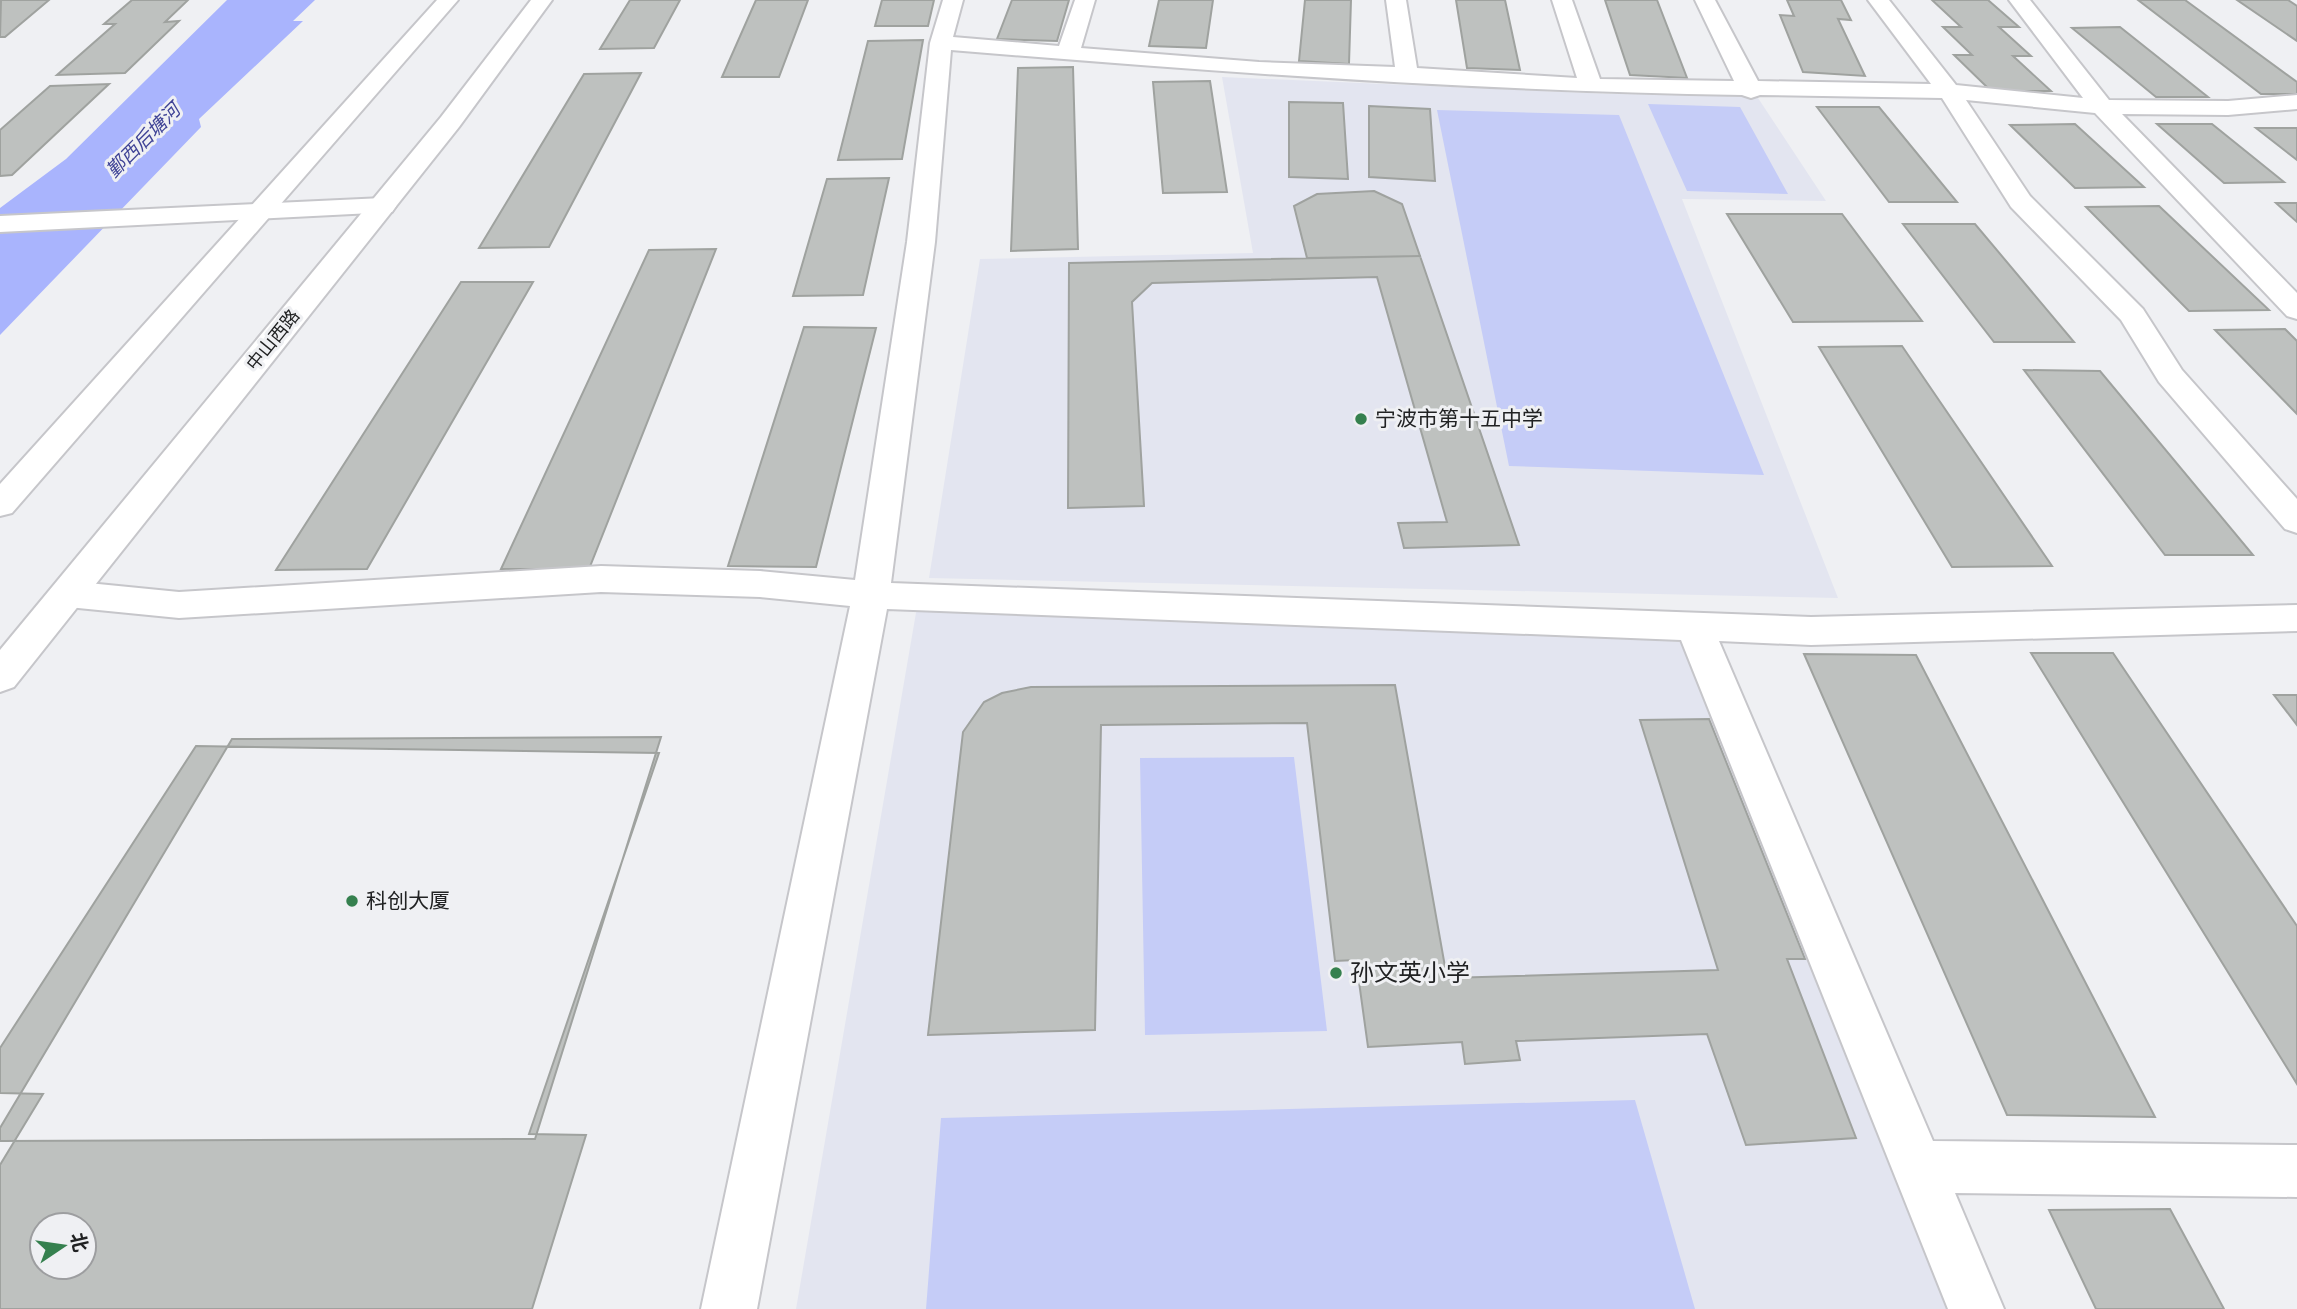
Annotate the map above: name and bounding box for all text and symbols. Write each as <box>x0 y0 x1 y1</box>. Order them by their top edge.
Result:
water label: 鄞西后塘河 <box>101 95 188 182</box>
street label: 中山西路 <box>241 304 304 375</box>
place label: 宁波市第十五中学 <box>1375 405 1543 432</box>
marker: 宁波市第十五中学 <box>1353 411 1369 427</box>
place label: 科创大厦 <box>366 887 450 914</box>
marker: 科创大厦 <box>344 893 360 909</box>
place label: 孙文英小学 <box>1350 957 1470 988</box>
marker: 孙文英小学 <box>1328 965 1344 981</box>
north arrow <box>28 1211 98 1281</box>
text: 北 <box>66 1230 93 1254</box>

